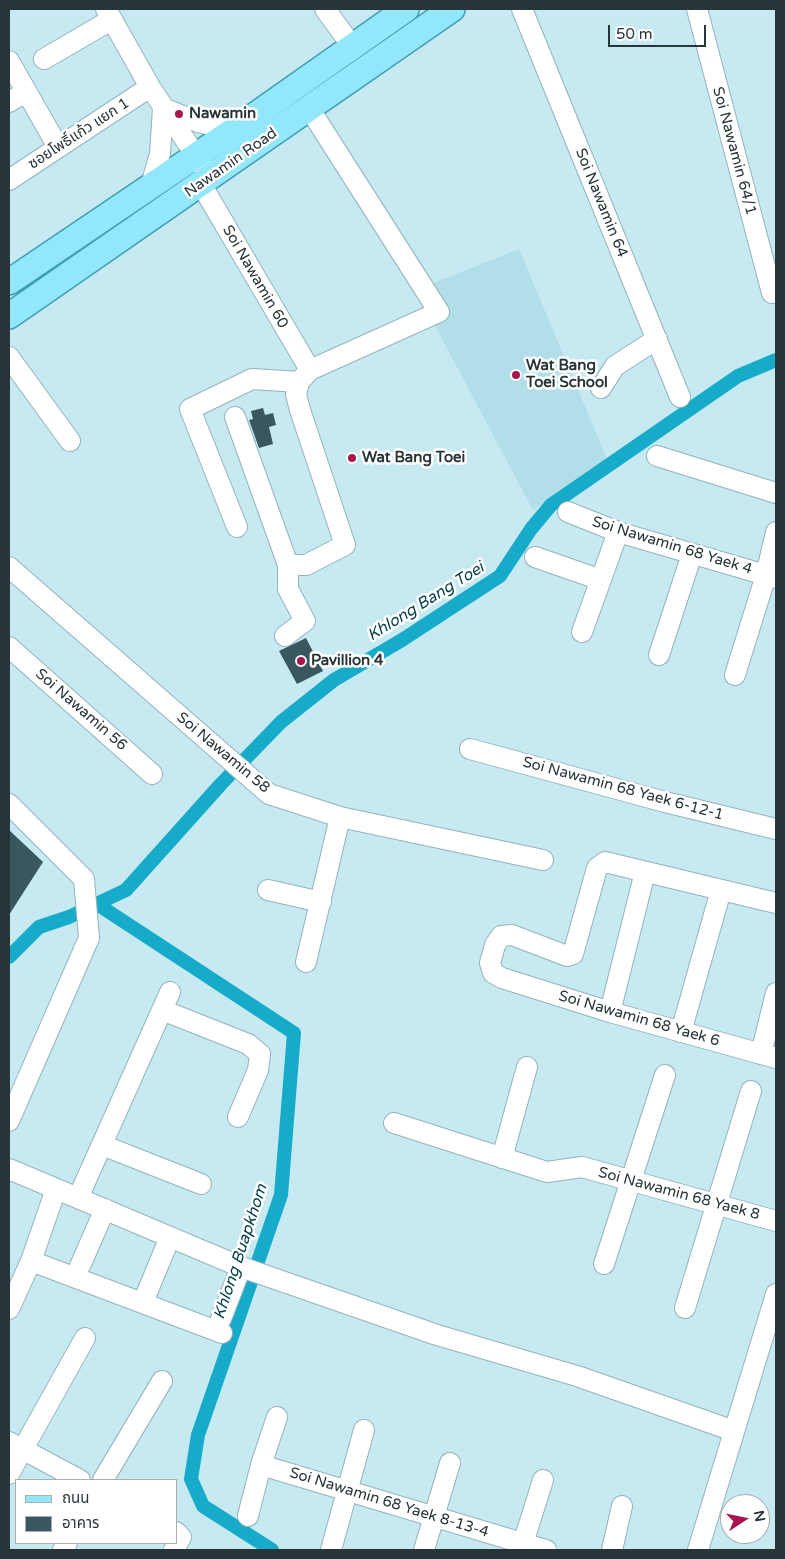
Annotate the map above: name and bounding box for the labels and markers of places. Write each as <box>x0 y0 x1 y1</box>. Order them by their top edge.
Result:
place label: Nawamin <box>189 105 256 123</box>
marker: Nawamin <box>173 108 185 120</box>
place label: Wat Bang Toei School <box>526 357 608 392</box>
marker: Wat Bang Toei School <box>510 369 522 381</box>
place label: Wat Bang Toei <box>362 449 465 467</box>
marker: Wat Bang Toei <box>346 452 358 464</box>
place label: Pavillion 4 <box>311 652 383 670</box>
marker: Pavillion 4 <box>295 655 307 667</box>

